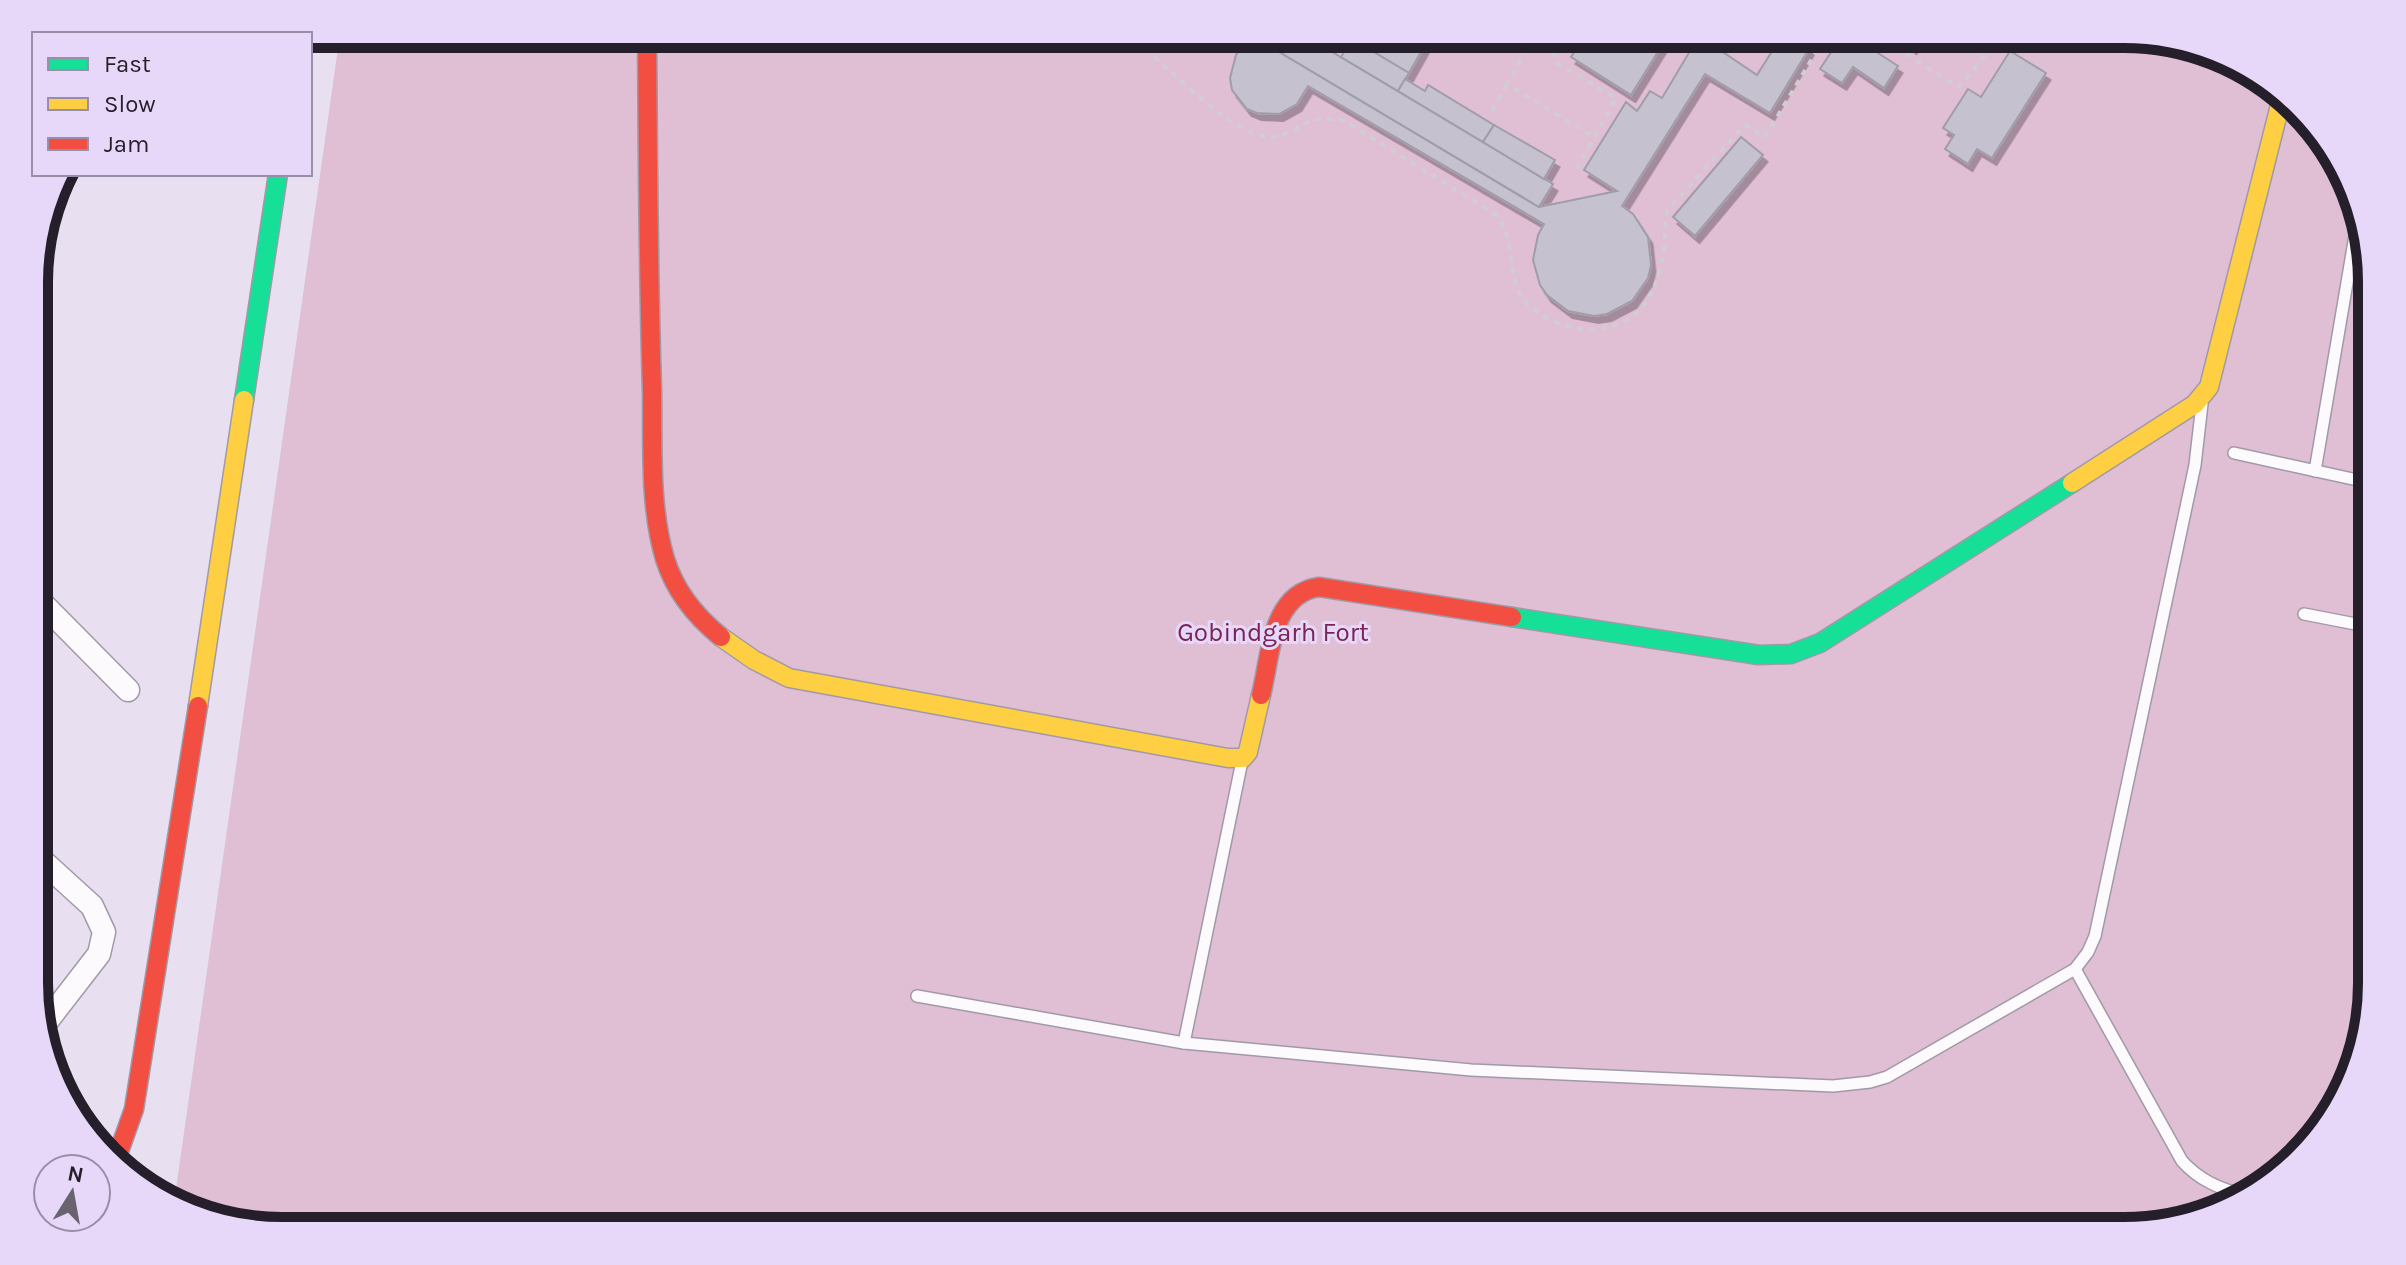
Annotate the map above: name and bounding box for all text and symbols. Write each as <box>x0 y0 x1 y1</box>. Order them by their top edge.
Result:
legend <box>32 32 312 176</box>
text: Fast <box>104 50 151 78</box>
text: Slow <box>104 90 156 118</box>
text: Jam <box>104 130 149 158</box>
park label: Gobindgarh Fort <box>1177 617 1369 648</box>
north arrow <box>32 1153 112 1233</box>
text: N <box>65 1160 86 1189</box>

